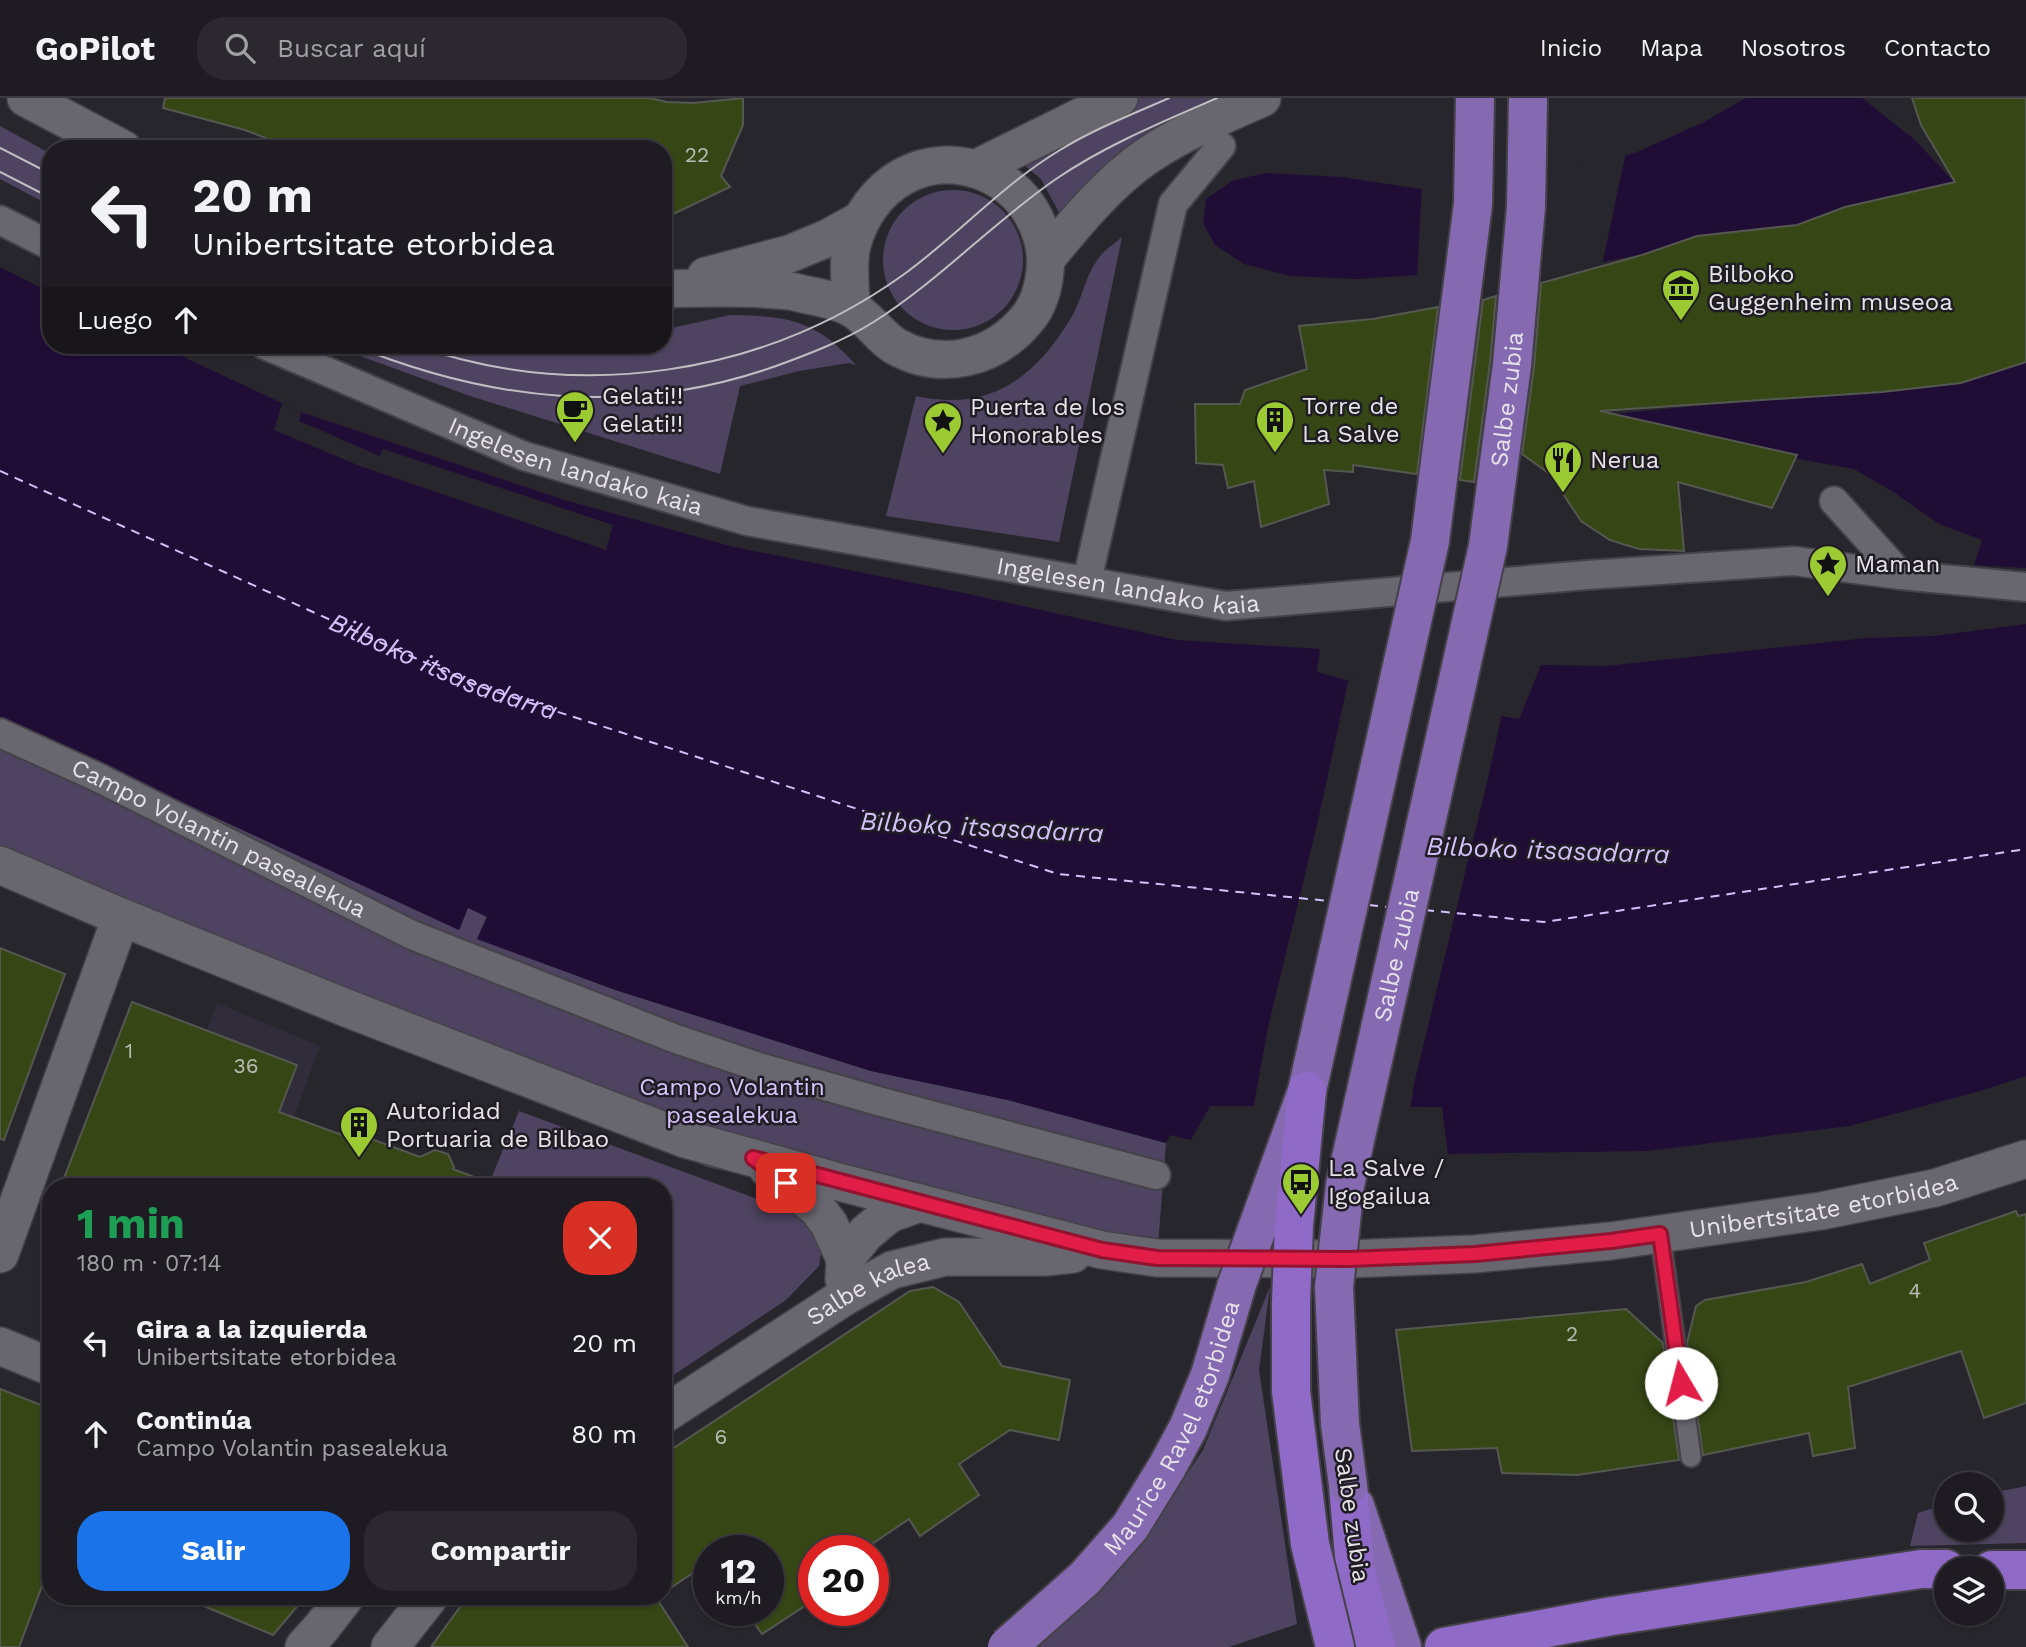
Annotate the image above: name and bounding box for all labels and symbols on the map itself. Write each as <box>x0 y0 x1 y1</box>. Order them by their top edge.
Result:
house number: 22 <box>685 142 709 167</box>
place label: Bilboko Guggenheim museoa <box>1708 260 1953 316</box>
museum icon: Bilboko Guggenheim museoa <box>1660 267 1702 322</box>
street label: Salbe zubia <box>1485 331 1529 469</box>
place label: Gelati!! Gelati!! <box>602 382 683 438</box>
cafe icon: Gelati!! Gelati!! <box>554 389 596 444</box>
place label: Torre de La Salve <box>1302 392 1400 448</box>
place label: Puerta de los Honorables <box>970 393 1125 449</box>
building icon: Torre de La Salve <box>1254 399 1296 454</box>
place icon: Puerta de los Honorables <box>922 400 964 455</box>
street label: Ingelesen landako kaia <box>444 411 706 521</box>
restaurant icon: Nerua <box>1542 439 1584 494</box>
place label: Nerua <box>1590 446 1659 474</box>
place icon: Maman <box>1807 543 1849 598</box>
place label: Maman <box>1855 550 1940 578</box>
street label: Ingelesen landako kaia <box>994 552 1261 620</box>
water label: Bilboko itsasadarra <box>325 606 561 726</box>
street label: Campo Volantin pasealekua <box>67 753 371 924</box>
water label: Bilboko itsasadarra <box>860 806 1104 848</box>
water label: Bilboko itsasadarra <box>1426 831 1670 869</box>
street label: Salbe zubia <box>1368 886 1425 1024</box>
house number: 1 <box>125 1038 133 1063</box>
house number: 36 <box>233 1053 259 1078</box>
park label: Campo Volantin pasealekua <box>639 1073 825 1129</box>
place label: Autoridad Portuaria de Bilbao <box>386 1097 609 1153</box>
building icon: Autoridad Portuaria de Bilbao <box>338 1104 380 1159</box>
pin <box>756 1153 816 1213</box>
place label: La Salve / Igogailua <box>1328 1154 1444 1210</box>
bus stop icon: La Salve / Igogailua <box>1280 1161 1322 1216</box>
street label: Unibertsitate etorbidea <box>1687 1168 1961 1244</box>
street label: Salbe kalea <box>802 1247 933 1331</box>
house number: 4 <box>1909 1278 1921 1303</box>
street label: Maurice Ravel etorbidea <box>1097 1297 1245 1561</box>
house number: 2 <box>1566 1321 1578 1346</box>
position arrow <box>1644 1346 1718 1420</box>
house number: 6 <box>715 1424 727 1449</box>
street label: Salbe zubia <box>1329 1446 1375 1584</box>
speed limit sign: 20 <box>798 1535 889 1626</box>

